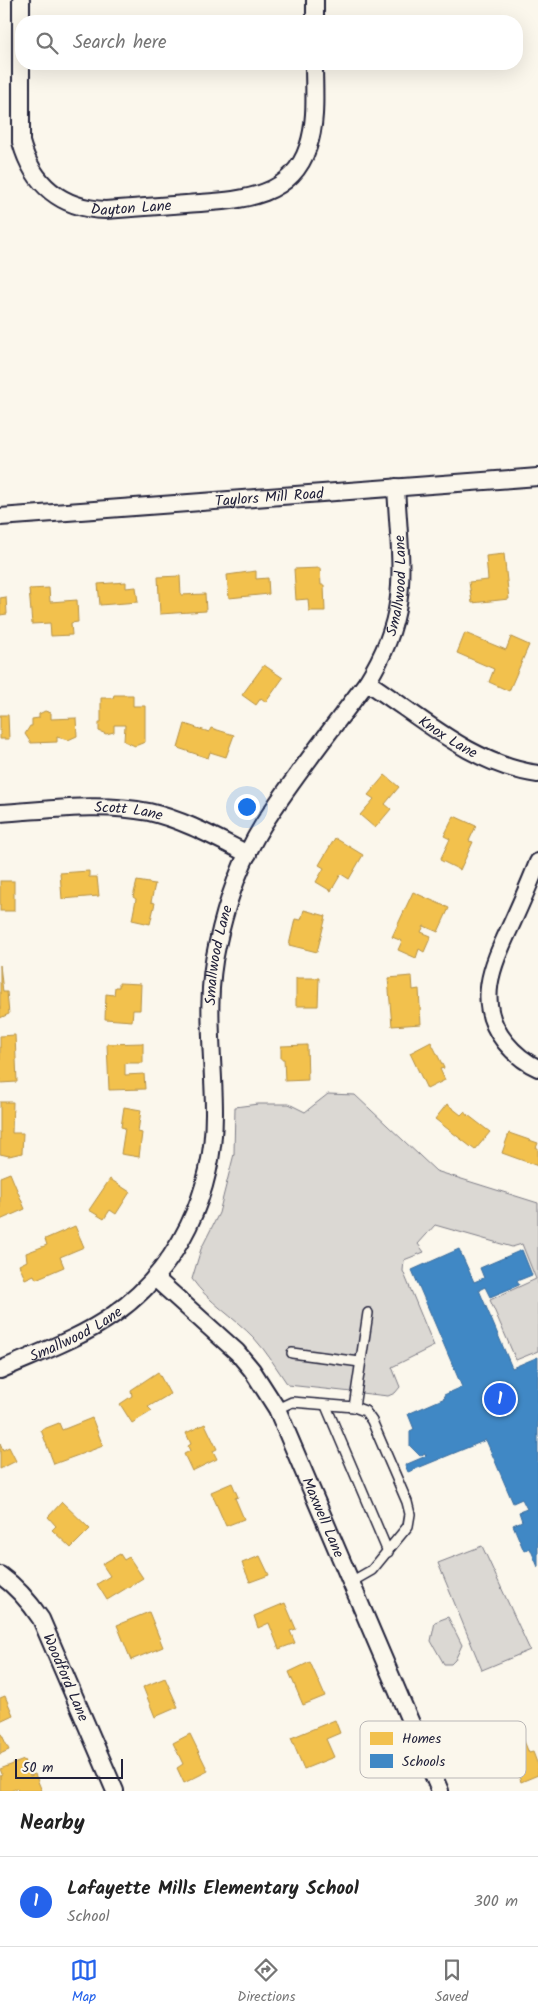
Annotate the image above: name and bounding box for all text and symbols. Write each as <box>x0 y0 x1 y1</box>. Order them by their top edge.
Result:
search box <box>15 15 523 70</box>
text: Search here <box>73 28 167 58</box>
icon: search <box>33 29 61 57</box>
street label: Dayton Lane <box>89 194 173 223</box>
street label: Taylors Mill Road <box>214 482 325 514</box>
street label: Smallwood Lane <box>380 534 414 639</box>
street label: Knox Lane <box>413 710 482 766</box>
your location <box>234 794 260 820</box>
street label: Scott Lane <box>94 796 166 828</box>
street label: Smallwood Lane <box>199 902 240 1006</box>
street label: Smallwood Lane <box>26 1301 128 1369</box>
pin: 1 <box>484 1380 516 1418</box>
street label: Maxwell Lane <box>294 1474 350 1562</box>
street label: Woodford Lane <box>36 1630 95 1726</box>
legend <box>360 1721 526 1778</box>
text: Homes <box>402 1728 441 1750</box>
text: Schools <box>402 1751 445 1773</box>
scale bar <box>15 1756 122 1779</box>
text: 50 m <box>22 1757 53 1779</box>
text: Nearby <box>20 1807 85 1840</box>
text: Lafayette Mills Elementary School <box>67 1874 359 1904</box>
text: 1 <box>34 1889 38 1914</box>
text: 300 m <box>474 1889 518 1914</box>
text: School <box>67 1904 110 1929</box>
tab: Map <box>70 1956 98 2008</box>
tab: Directions <box>237 1956 295 2008</box>
tab: Saved <box>435 1956 468 2008</box>

